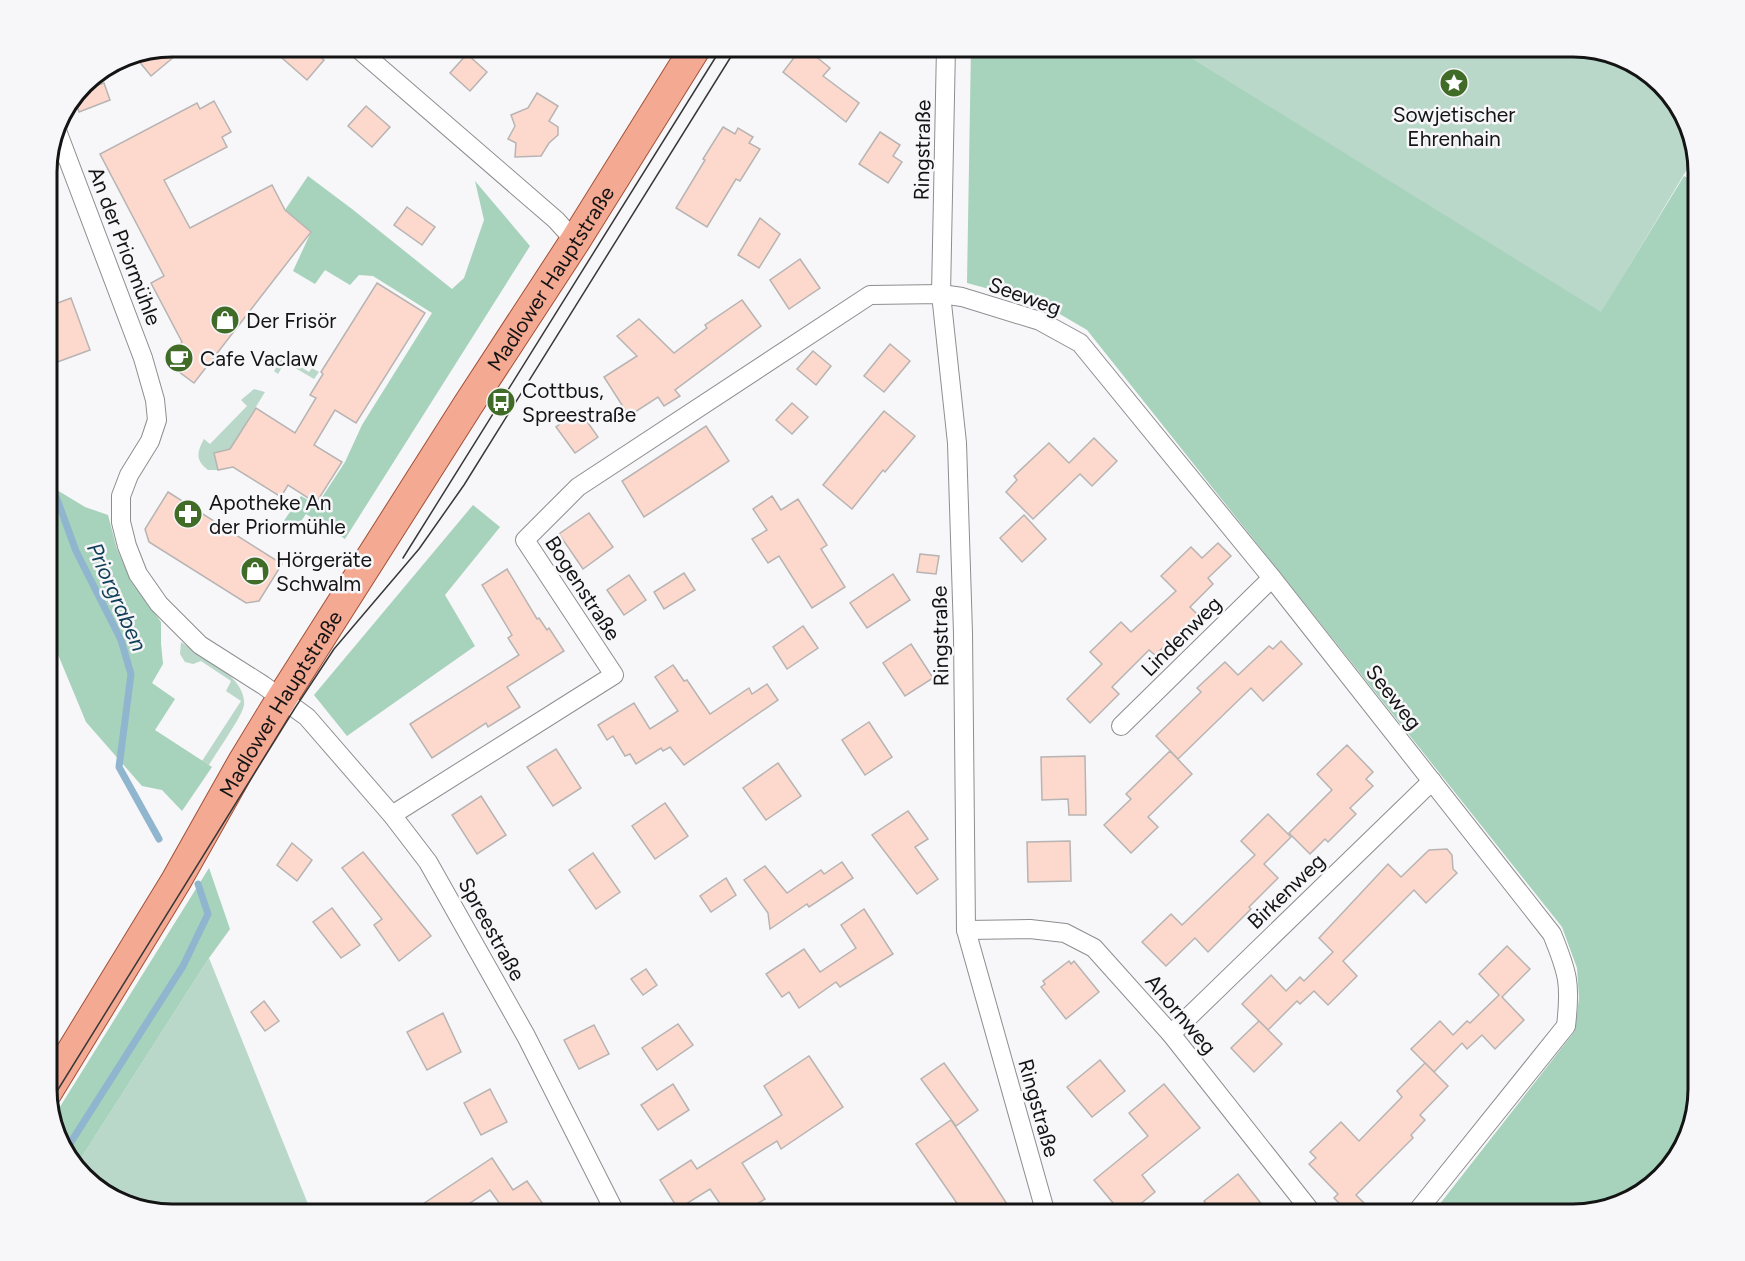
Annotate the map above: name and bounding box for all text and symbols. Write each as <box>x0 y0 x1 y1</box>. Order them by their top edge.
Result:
place icon: Sowjetischer Ehrenhain <box>1438 67 1470 99</box>
street label: Ringstraße <box>909 99 935 201</box>
place label: Sowjetischer Ehrenhain <box>1393 102 1515 151</box>
street label: An der Priormühle <box>83 163 167 329</box>
street label: Madlower Hauptstraße <box>481 181 619 375</box>
street label: Seeweg <box>985 271 1065 321</box>
shop icon: Der Frisör <box>209 304 241 336</box>
place label: Der Frisör <box>246 308 336 333</box>
cafe icon: Cafe Vaclaw <box>163 342 195 374</box>
place label: Cafe Vaclaw <box>200 346 318 371</box>
place label: Cottbus, Spreestraße <box>522 378 636 427</box>
bus stop icon: Cottbus, Spreestraße <box>485 386 517 418</box>
place label: Apotheke An der Priormühle <box>209 490 346 539</box>
pharmacy icon: Apotheke An der Priormühle <box>172 498 204 530</box>
street label: Bogenstraße <box>540 531 626 645</box>
water label: Priorgraben <box>81 539 153 655</box>
place label: Hörgeräte Schwalm <box>276 547 372 596</box>
shop icon: Hörgeräte Schwalm <box>239 555 271 587</box>
street label: Ringstraße <box>927 585 953 687</box>
street label: Lindenweg <box>1136 591 1226 681</box>
street label: Madlower Hauptstraße <box>213 606 347 802</box>
street label: Seeweg <box>1361 660 1427 734</box>
street label: Birkenweg <box>1242 848 1330 934</box>
street label: Spreestraße <box>453 873 531 985</box>
street label: Ahornweg <box>1140 969 1222 1059</box>
street label: Ringstraße <box>1013 1056 1065 1160</box>

